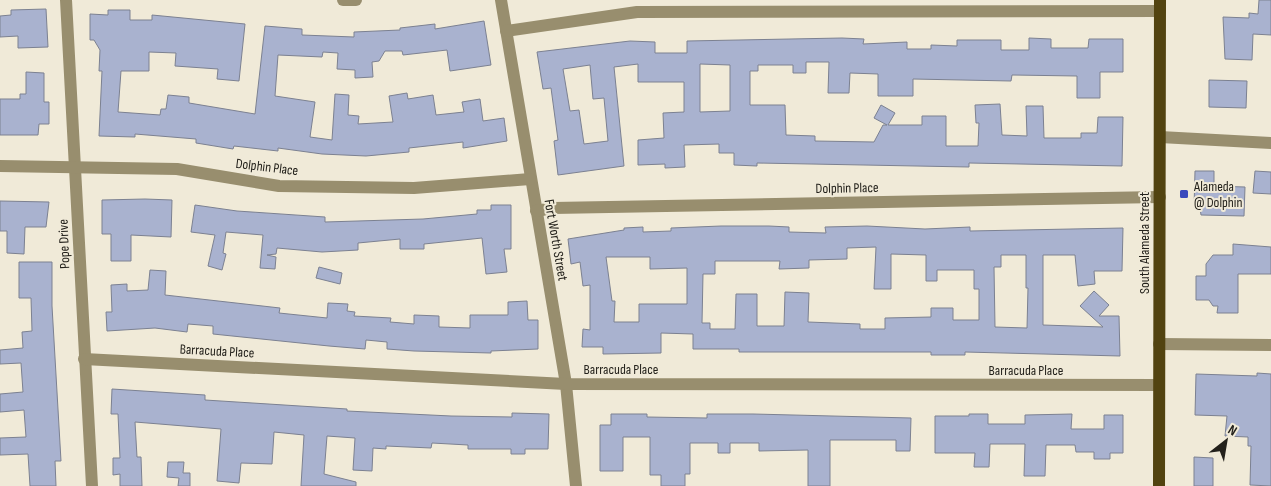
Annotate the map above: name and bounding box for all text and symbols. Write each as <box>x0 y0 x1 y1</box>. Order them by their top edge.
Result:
street label: Dolphin Place <box>235 155 299 179</box>
place label: Alameda @ Dolphin <box>1193 178 1242 211</box>
street label: Dolphin Place <box>815 179 879 197</box>
marker: Alameda @ Dolphin <box>1178 188 1190 200</box>
street label: South Alameda Street <box>1136 192 1153 294</box>
street label: Fort Worth Street <box>540 198 572 282</box>
street label: Pope Drive <box>55 219 73 269</box>
street label: Barracuda Place <box>179 341 255 361</box>
street label: Barracuda Place <box>584 361 658 378</box>
street label: Barracuda Place <box>989 362 1063 379</box>
north arrow <box>1201 416 1251 466</box>
text: N <box>1225 421 1240 439</box>

